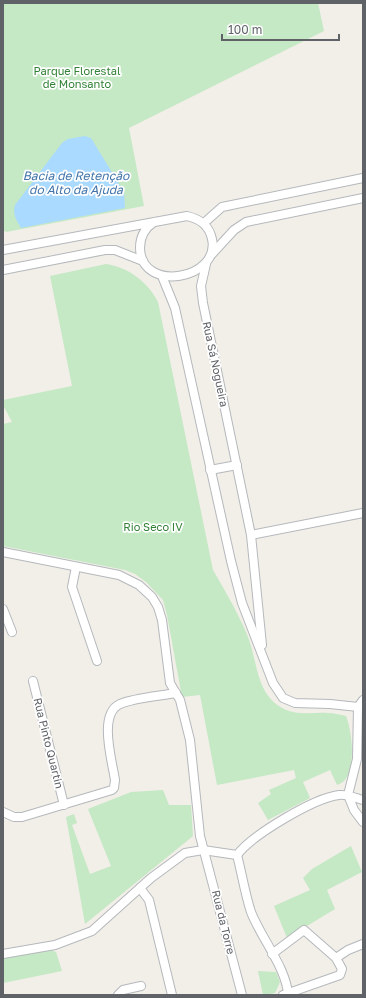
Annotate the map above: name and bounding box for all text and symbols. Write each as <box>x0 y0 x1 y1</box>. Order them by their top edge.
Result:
scale bar <box>222 16 339 42</box>
text: 100 m <box>228 22 262 37</box>
park label: Parque Florestal de Monsanto <box>33 64 121 90</box>
water label: Bacia de Retenção do Alto da Ajuda <box>23 168 130 197</box>
street label: Rua Sá Nogueira <box>201 320 231 408</box>
park label: Rio Seco IV <box>123 520 183 533</box>
street label: Rua Pinto Quartin <box>31 696 67 790</box>
street label: Rua da Torre <box>210 888 238 956</box>

